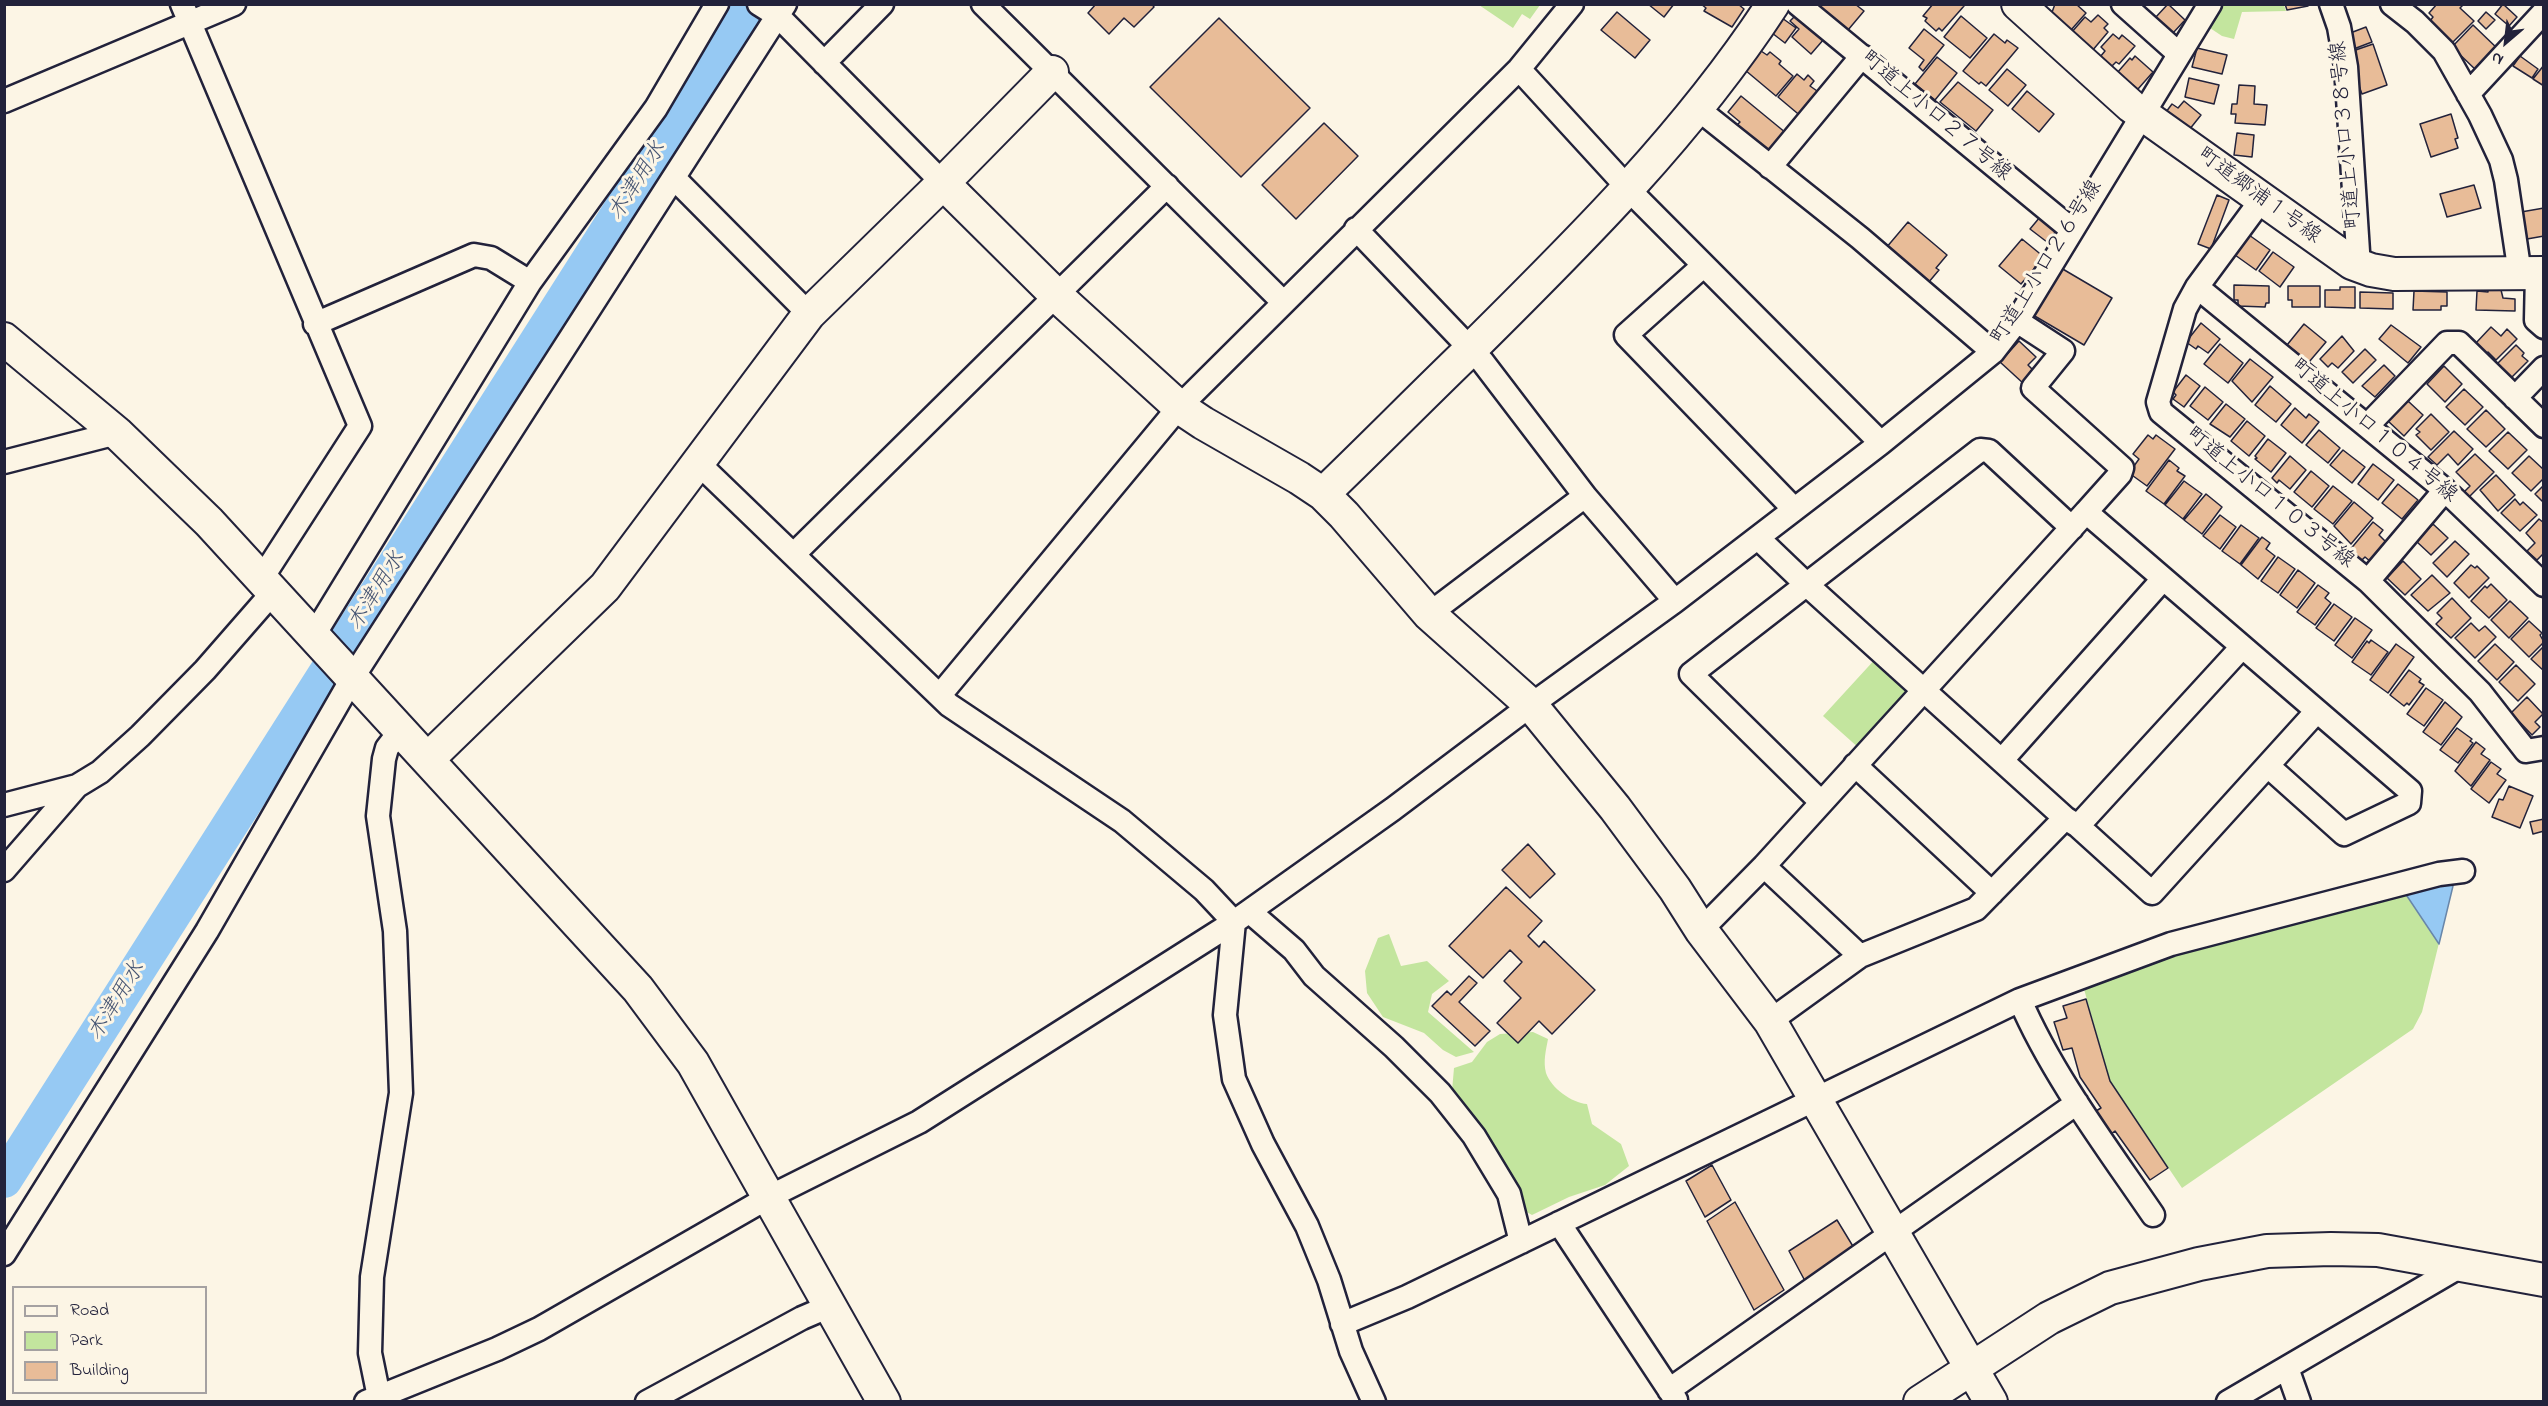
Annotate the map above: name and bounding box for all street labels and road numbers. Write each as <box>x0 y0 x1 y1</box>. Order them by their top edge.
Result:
street label: 町道上小口３８号線 <box>2327 40 2369 230</box>
street label: 町道上小口２７号線 <box>1855 47 2015 187</box>
street label: 町道郷浦１号線 <box>2191 144 2325 250</box>
street label: 町道上小口２６号線 <box>1987 176 2109 350</box>
street label: 町道上小口１０４号線 <box>2284 355 2462 509</box>
street label: 町道上小口１０３号線 <box>2179 423 2359 575</box>

